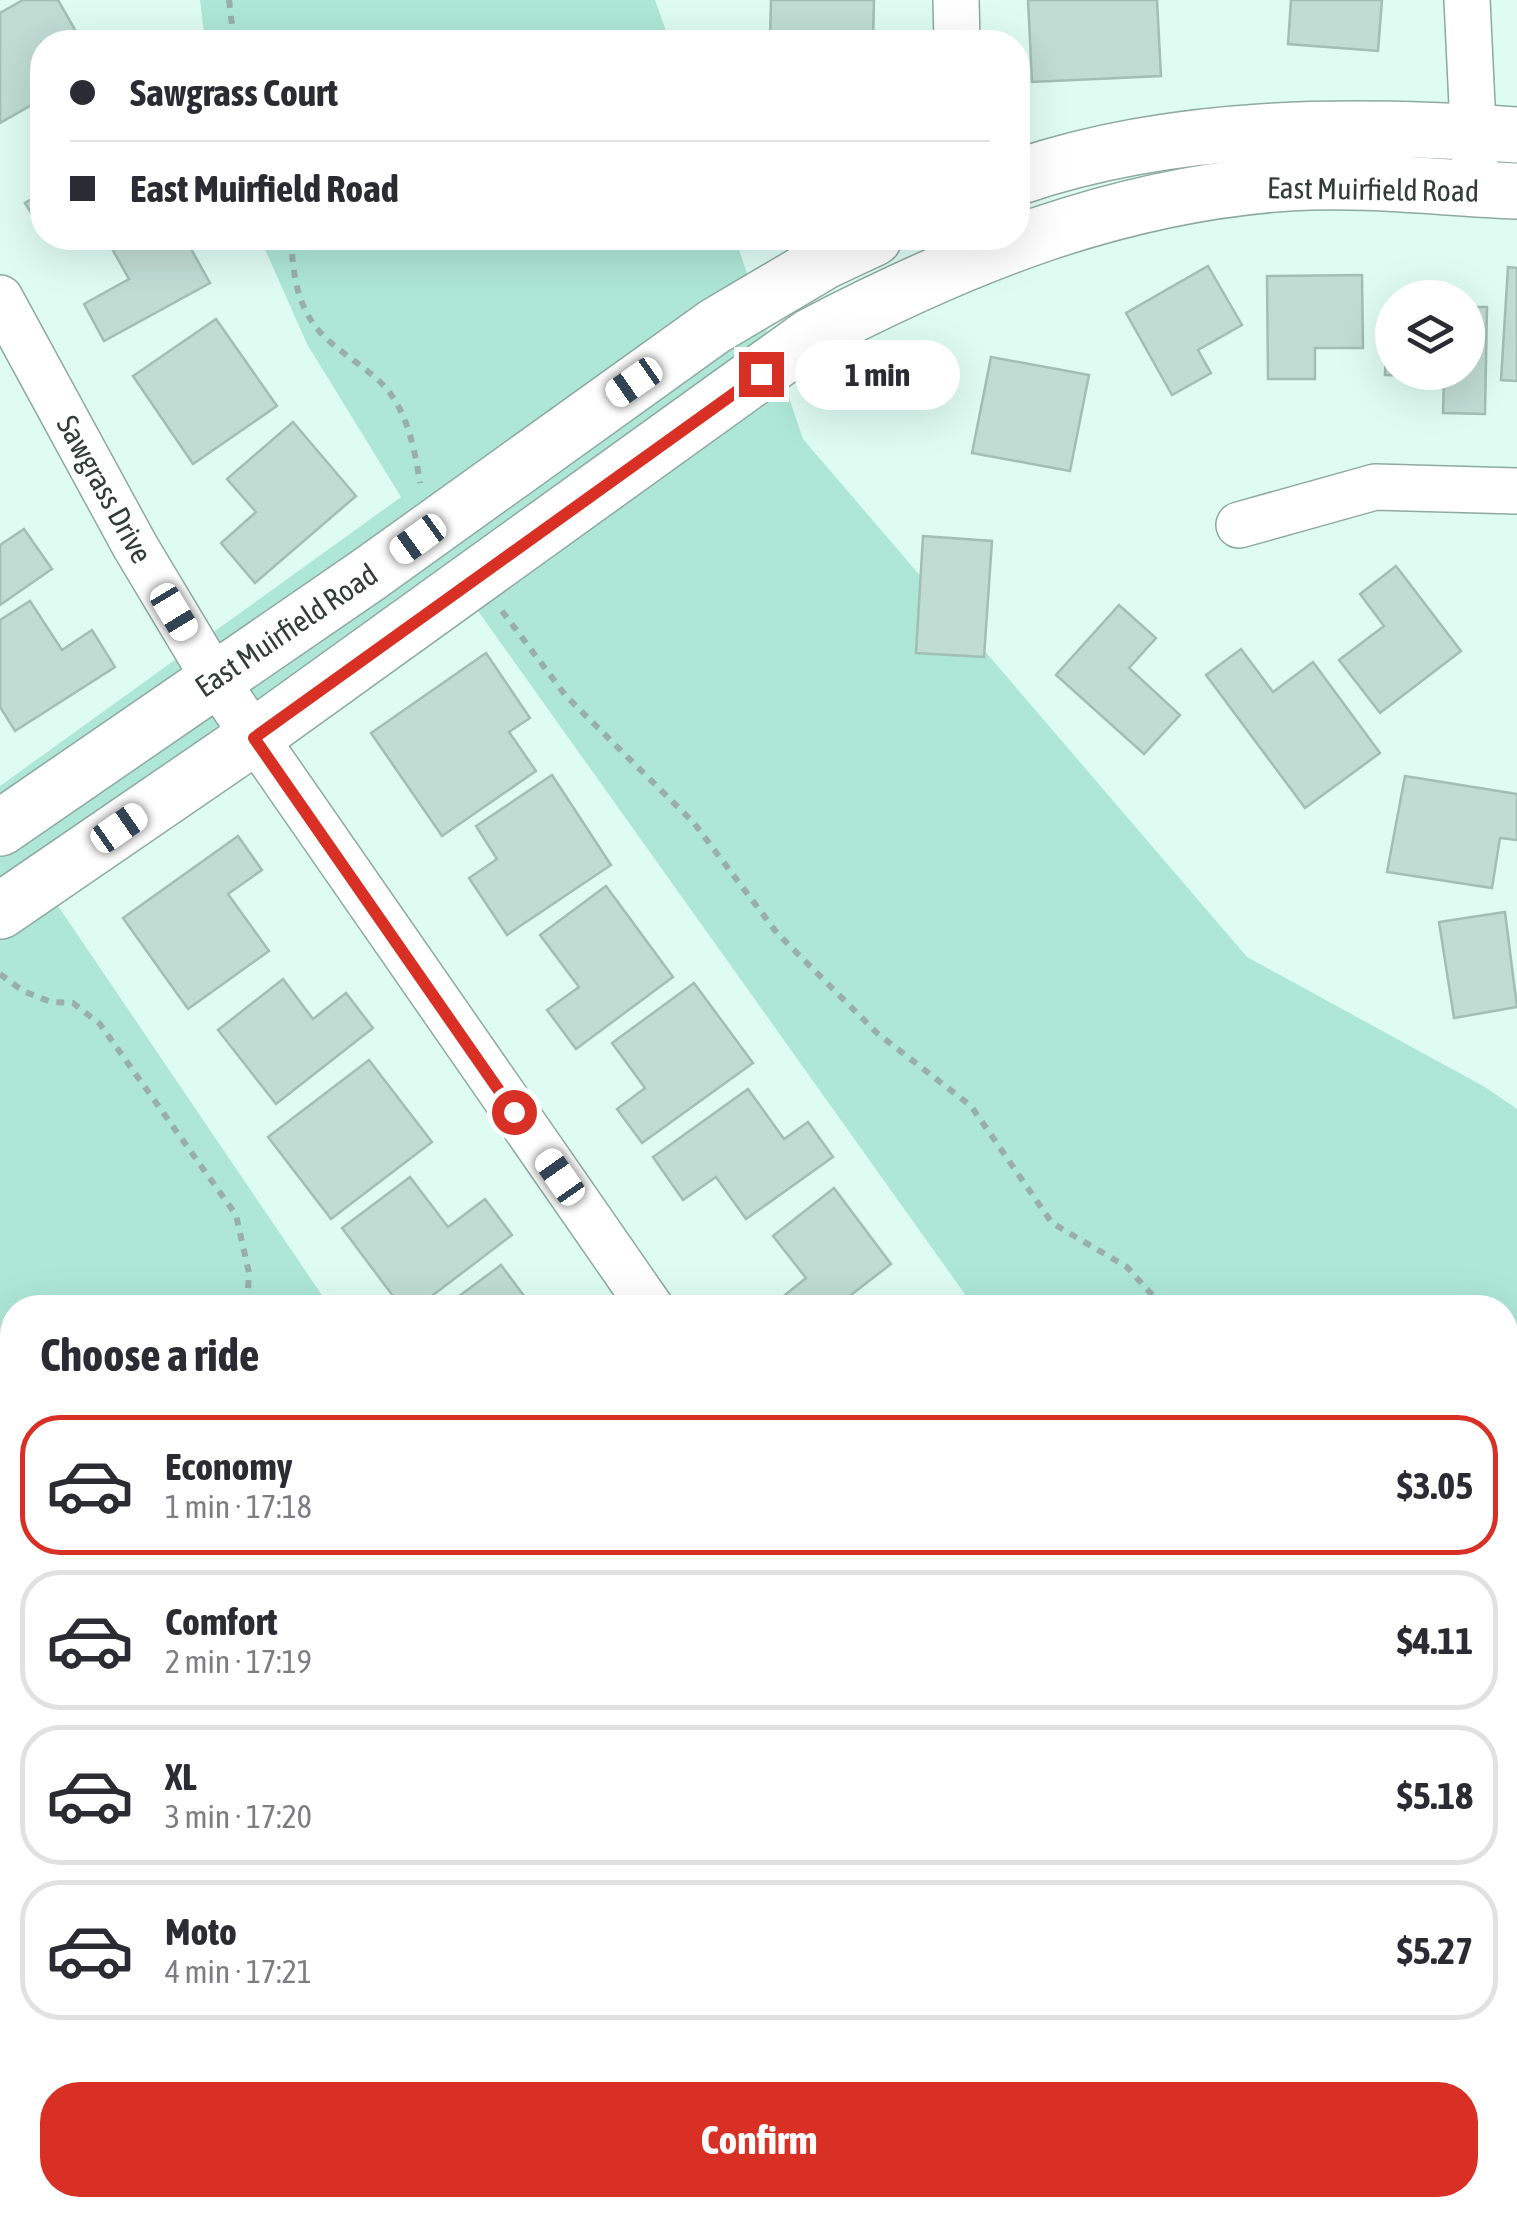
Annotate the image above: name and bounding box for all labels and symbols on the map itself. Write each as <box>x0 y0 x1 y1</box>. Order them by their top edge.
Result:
street label: East Muirfield Road <box>1267 170 1479 208</box>
callout: 1 min <box>796 339 961 409</box>
route end <box>739 352 784 397</box>
car <box>601 353 667 411</box>
street label: Sawgrass Drive <box>51 409 159 569</box>
car <box>385 509 451 569</box>
street label: East Muirfield Road <box>189 557 383 703</box>
car <box>146 579 202 645</box>
car <box>86 799 152 857</box>
route start <box>492 1090 537 1135</box>
car <box>531 1144 589 1210</box>

